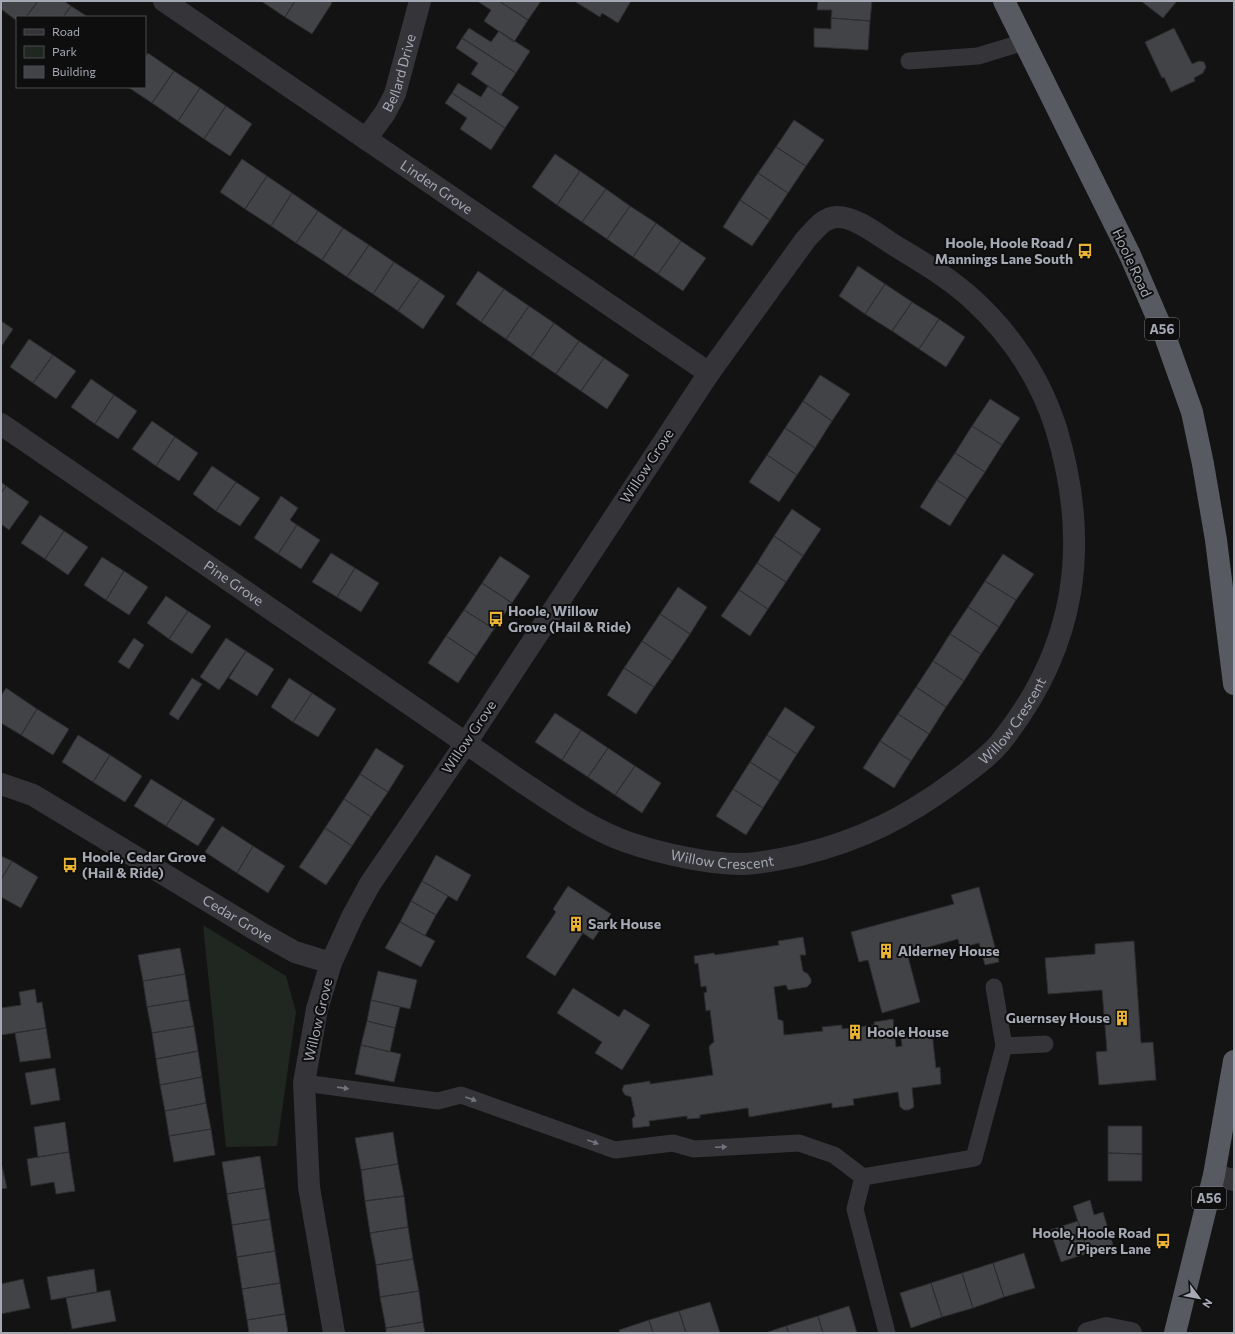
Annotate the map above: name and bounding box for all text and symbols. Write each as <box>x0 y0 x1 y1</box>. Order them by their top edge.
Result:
legend <box>16 16 146 88</box>
text: Road <box>52 24 80 38</box>
street label: Bellard Drive <box>378 32 419 115</box>
text: Park <box>52 44 78 58</box>
text: Building <box>52 64 96 78</box>
street label: Linden Grove <box>397 156 476 217</box>
street label: Hoole Road <box>1109 226 1156 300</box>
place label: Hoole, Hoole Road / Mannings Lane South <box>935 234 1074 267</box>
bus stop icon: Hoole, Hoole Road / Mannings Lane South <box>1076 242 1094 260</box>
road number: A56 <box>1145 318 1179 340</box>
street label: Willow Grove <box>616 425 677 506</box>
street label: Pine Grove <box>201 556 267 609</box>
place label: Hoole, Willow Grove (Hail & Ride) <box>508 602 631 635</box>
bus stop icon: Hoole, Willow Grove (Hail & Ride) <box>487 610 505 628</box>
street label: Willow Crescent <box>975 674 1049 768</box>
street label: Willow Grove <box>438 697 499 777</box>
street label: Willow Crescent <box>669 846 775 872</box>
place label: Hoole, Cedar Grove (Hail & Ride) <box>82 848 206 881</box>
bus stop icon: Hoole, Cedar Grove (Hail & Ride) <box>61 856 79 874</box>
street label: Cedar Grove <box>200 891 276 946</box>
building icon: Sark House <box>567 915 585 933</box>
place label: Sark House <box>588 915 661 932</box>
building icon: Alderney House <box>877 942 895 960</box>
place label: Alderney House <box>898 942 1000 959</box>
street label: Willow Grove <box>300 977 335 1063</box>
place label: Guernsey House <box>1006 1009 1110 1026</box>
building icon: Guernsey House <box>1113 1009 1131 1027</box>
building icon: Hoole House <box>846 1023 864 1041</box>
place label: Hoole House <box>867 1023 949 1040</box>
one-way arrow <box>337 1085 349 1091</box>
one-way arrow <box>465 1096 477 1102</box>
one-way arrow <box>588 1139 600 1145</box>
one-way arrow <box>715 1144 727 1151</box>
road number: A56 <box>1192 1187 1226 1209</box>
place label: Hoole, Hoole Road / Pipers Lane <box>1032 1224 1151 1257</box>
bus stop icon: Hoole, Hoole Road / Pipers Lane <box>1154 1232 1172 1250</box>
north arrow <box>1179 1278 1219 1318</box>
text: N <box>1200 1297 1216 1311</box>

